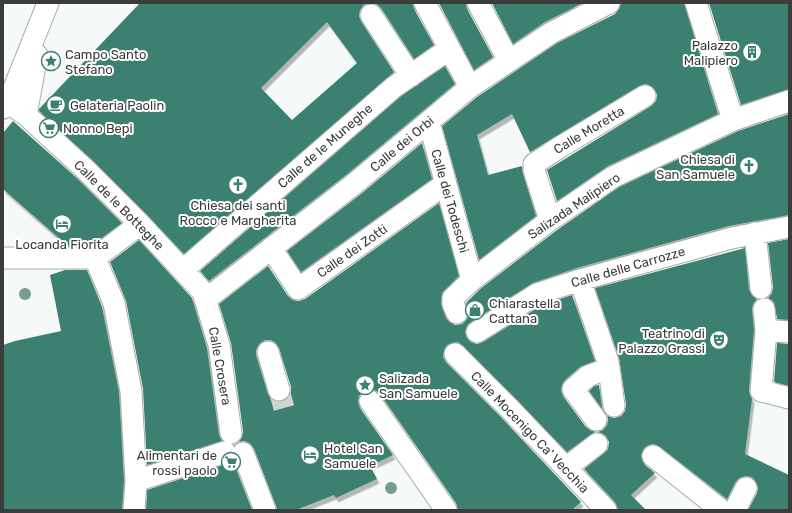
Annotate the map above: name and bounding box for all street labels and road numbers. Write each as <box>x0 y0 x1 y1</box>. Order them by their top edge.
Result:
street label: Calle de le Muneghe <box>275 101 376 192</box>
street label: Calle Moretta <box>551 103 627 157</box>
street label: Calle dei Orbi <box>367 113 437 175</box>
street label: Calle dei Todeschi <box>428 147 472 255</box>
street label: Calle de le Botteghe <box>70 157 167 254</box>
street label: Salizada Malipiero <box>525 170 623 242</box>
street label: Calle dei Zotti <box>314 221 390 281</box>
street label: Calle delle Carrozze <box>569 244 687 290</box>
street label: Calle Crosera <box>206 326 234 406</box>
street label: Calle Mocenigo Ca' Vecchia <box>467 368 592 497</box>

